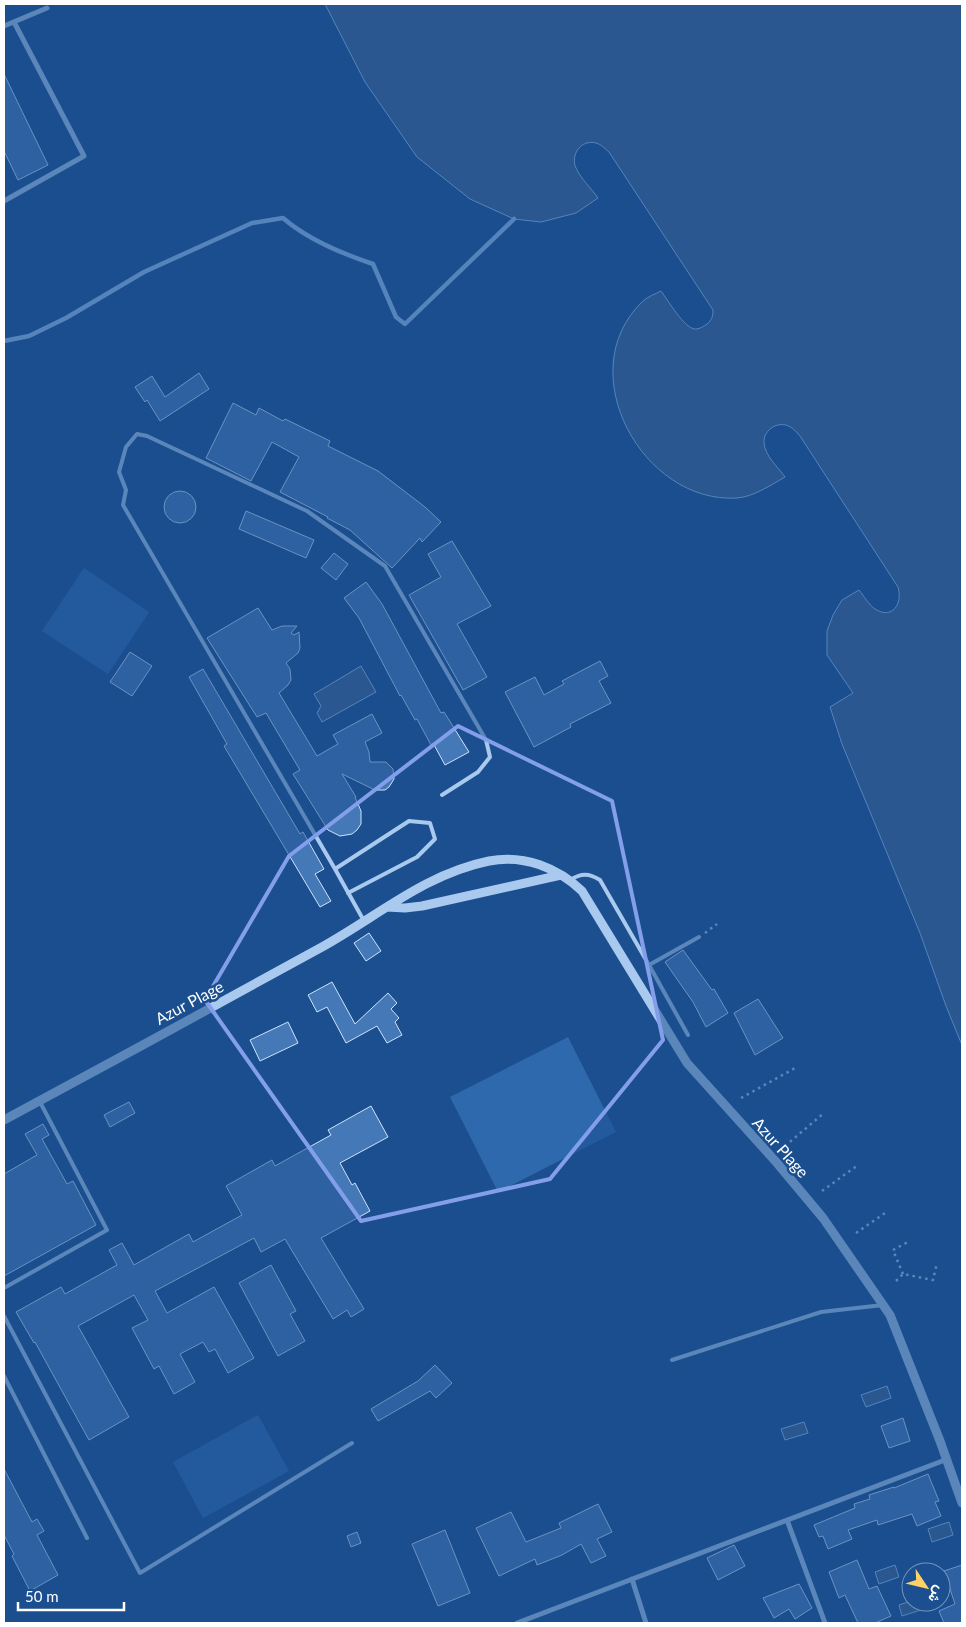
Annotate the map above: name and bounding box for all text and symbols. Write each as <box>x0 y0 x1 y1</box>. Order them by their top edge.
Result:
street label: Azur Plage <box>152 976 226 1028</box>
street label: Azur Plage <box>749 1113 813 1181</box>
north arrow <box>901 1562 951 1612</box>
scale bar <box>18 1580 124 1612</box>
text: ش <box>924 1582 949 1607</box>
text: 50 m <box>25 1587 59 1605</box>

